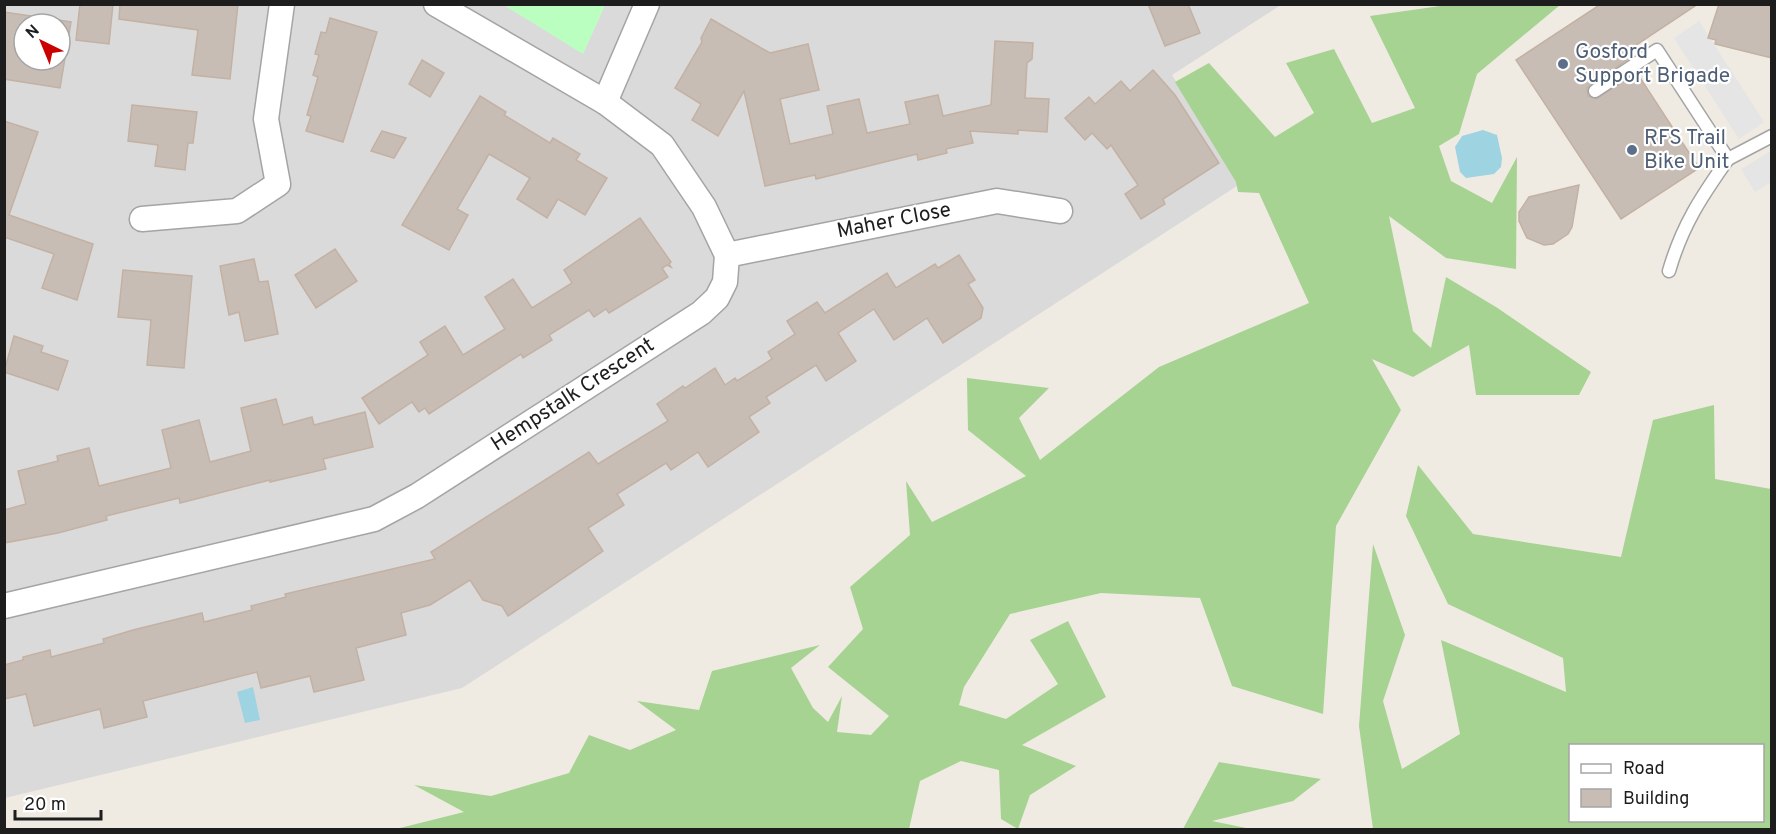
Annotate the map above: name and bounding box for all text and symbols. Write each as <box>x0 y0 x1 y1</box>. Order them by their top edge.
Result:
north arrow <box>12 12 72 72</box>
text: N <box>22 21 44 44</box>
place label: Gosford Support Brigade <box>1575 39 1730 90</box>
marker: Gosford Support Brigade <box>1556 57 1570 71</box>
place label: RFS Trail Bike Unit <box>1644 125 1729 176</box>
marker: RFS Trail Bike Unit <box>1625 143 1639 157</box>
street label: Maher Close <box>835 197 953 245</box>
street label: Hempstalk Crescent <box>486 332 660 458</box>
legend <box>1569 744 1764 822</box>
text: Road <box>1623 758 1665 781</box>
scale bar <box>15 783 100 821</box>
text: Building <box>1623 788 1689 811</box>
text: 20 m <box>24 794 66 817</box>

